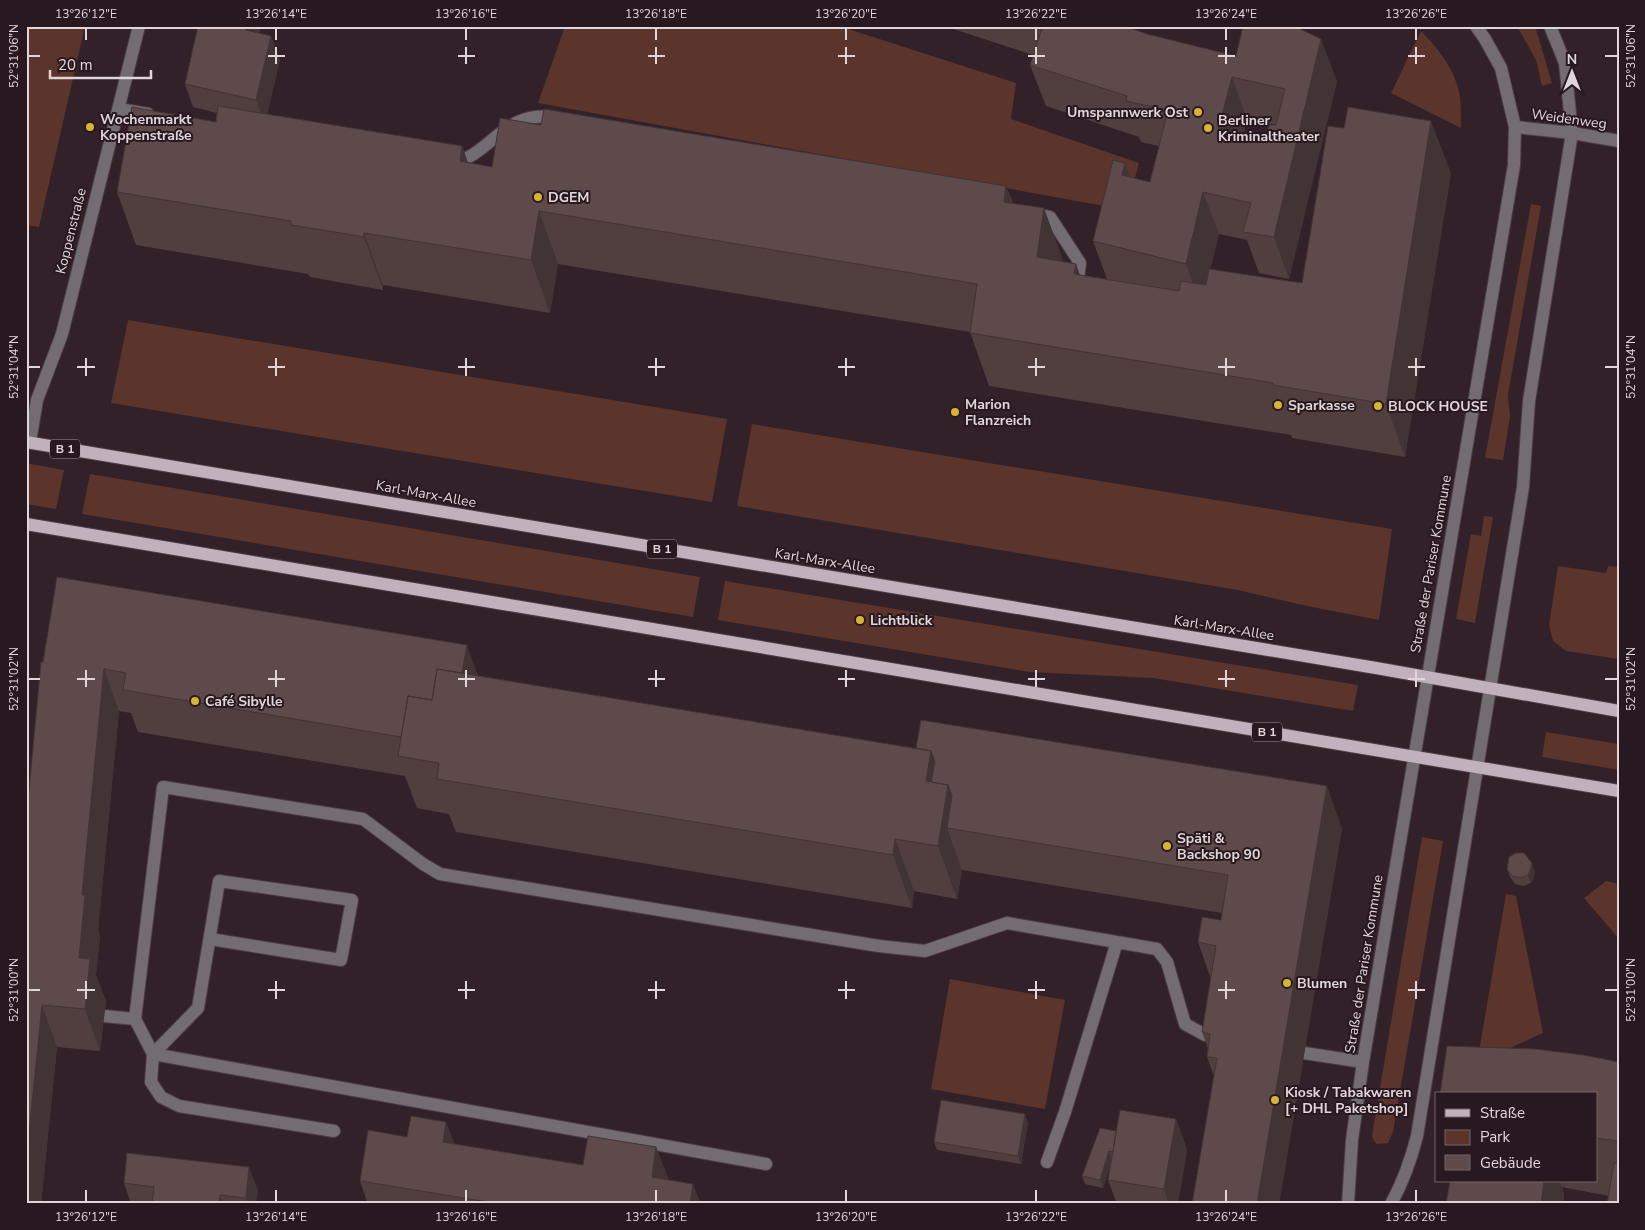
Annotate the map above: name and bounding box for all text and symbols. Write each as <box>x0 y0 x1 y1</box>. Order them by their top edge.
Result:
text: 13°26'12"E <box>55 6 117 22</box>
text: 13°26'14"E <box>245 6 307 22</box>
text: 13°26'16"E <box>435 6 497 22</box>
text: 13°26'18"E <box>625 6 687 22</box>
text: 13°26'20"E <box>815 6 877 22</box>
text: 13°26'22"E <box>1005 6 1067 22</box>
text: 13°26'24"E <box>1195 6 1257 22</box>
text: 13°26'26"E <box>1385 6 1447 22</box>
text: 52°31'06"N <box>6 24 22 88</box>
text: 52°31'06"N <box>1623 24 1639 88</box>
scale bar <box>50 48 151 80</box>
north arrow <box>1548 48 1598 98</box>
text: N <box>1567 50 1577 69</box>
text: 20 m <box>58 55 93 75</box>
place label: Umspannwerk Ost <box>1067 103 1189 122</box>
street label: Weidenweg <box>1530 104 1608 134</box>
marker: Umspannwerk Ost <box>1192 106 1204 118</box>
place label: Wochenmarkt Koppenstraße <box>100 110 192 145</box>
place label: Berliner Kriminaltheater <box>1218 111 1320 146</box>
marker: Wochenmarkt Koppenstraße <box>84 121 96 133</box>
marker: Berliner Kriminaltheater <box>1202 122 1214 134</box>
street label: Koppenstraße <box>51 186 91 276</box>
place label: DGEM <box>548 188 589 207</box>
marker: DGEM <box>532 191 544 203</box>
text: 52°31'04"N <box>6 335 22 399</box>
text: 52°31'04"N <box>1623 335 1639 399</box>
place label: Marion Flanzreich <box>965 395 1031 430</box>
place label: Sparkasse <box>1288 396 1355 415</box>
place label: BLOCK HOUSE <box>1388 397 1488 416</box>
marker: Sparkasse <box>1272 399 1284 411</box>
marker: BLOCK HOUSE <box>1372 400 1384 412</box>
marker: Marion Flanzreich <box>949 406 961 418</box>
road number: B 1 <box>50 439 80 458</box>
street label: Straße der Pariser Kommune <box>1406 474 1456 654</box>
street label: Karl-Marx-Allee <box>374 476 478 512</box>
road number: B 1 <box>647 540 677 558</box>
street label: Karl-Marx-Allee <box>773 544 877 578</box>
place label: Lichtblick <box>870 611 933 630</box>
street label: Karl-Marx-Allee <box>1172 611 1276 645</box>
marker: Lichtblick <box>854 614 866 626</box>
text: 52°31'02"N <box>6 647 22 711</box>
text: 52°31'02"N <box>1623 647 1639 711</box>
place label: Café Sibylle <box>205 692 283 711</box>
marker: Café Sibylle <box>189 695 201 707</box>
road number: B 1 <box>1252 722 1282 742</box>
place label: Späti & Backshop 90 <box>1177 829 1260 864</box>
marker: Späti & Backshop 90 <box>1161 840 1173 852</box>
street label: Straße der Pariser Kommune <box>1341 873 1387 1055</box>
text: 52°31'00"N <box>6 958 22 1022</box>
text: 52°31'00"N <box>1623 958 1639 1022</box>
place label: Blumen <box>1297 974 1347 993</box>
marker: Blumen <box>1281 977 1293 989</box>
place label: Kiosk / Tabakwaren [+ DHL Paketshop] <box>1285 1083 1411 1118</box>
legend <box>1435 1092 1598 1182</box>
marker: Kiosk / Tabakwaren [+ DHL Paketshop] <box>1269 1094 1281 1106</box>
text: Straße <box>1480 1103 1525 1123</box>
text: Park <box>1480 1127 1510 1147</box>
text: Gebäude <box>1480 1153 1541 1173</box>
text: 13°26'12"E <box>55 1209 117 1225</box>
text: 13°26'14"E <box>245 1209 307 1225</box>
text: 13°26'16"E <box>435 1209 497 1225</box>
text: 13°26'18"E <box>625 1209 687 1225</box>
text: 13°26'20"E <box>815 1209 877 1225</box>
text: 13°26'22"E <box>1005 1209 1067 1225</box>
text: 13°26'24"E <box>1195 1209 1257 1225</box>
text: 13°26'26"E <box>1385 1209 1447 1225</box>

